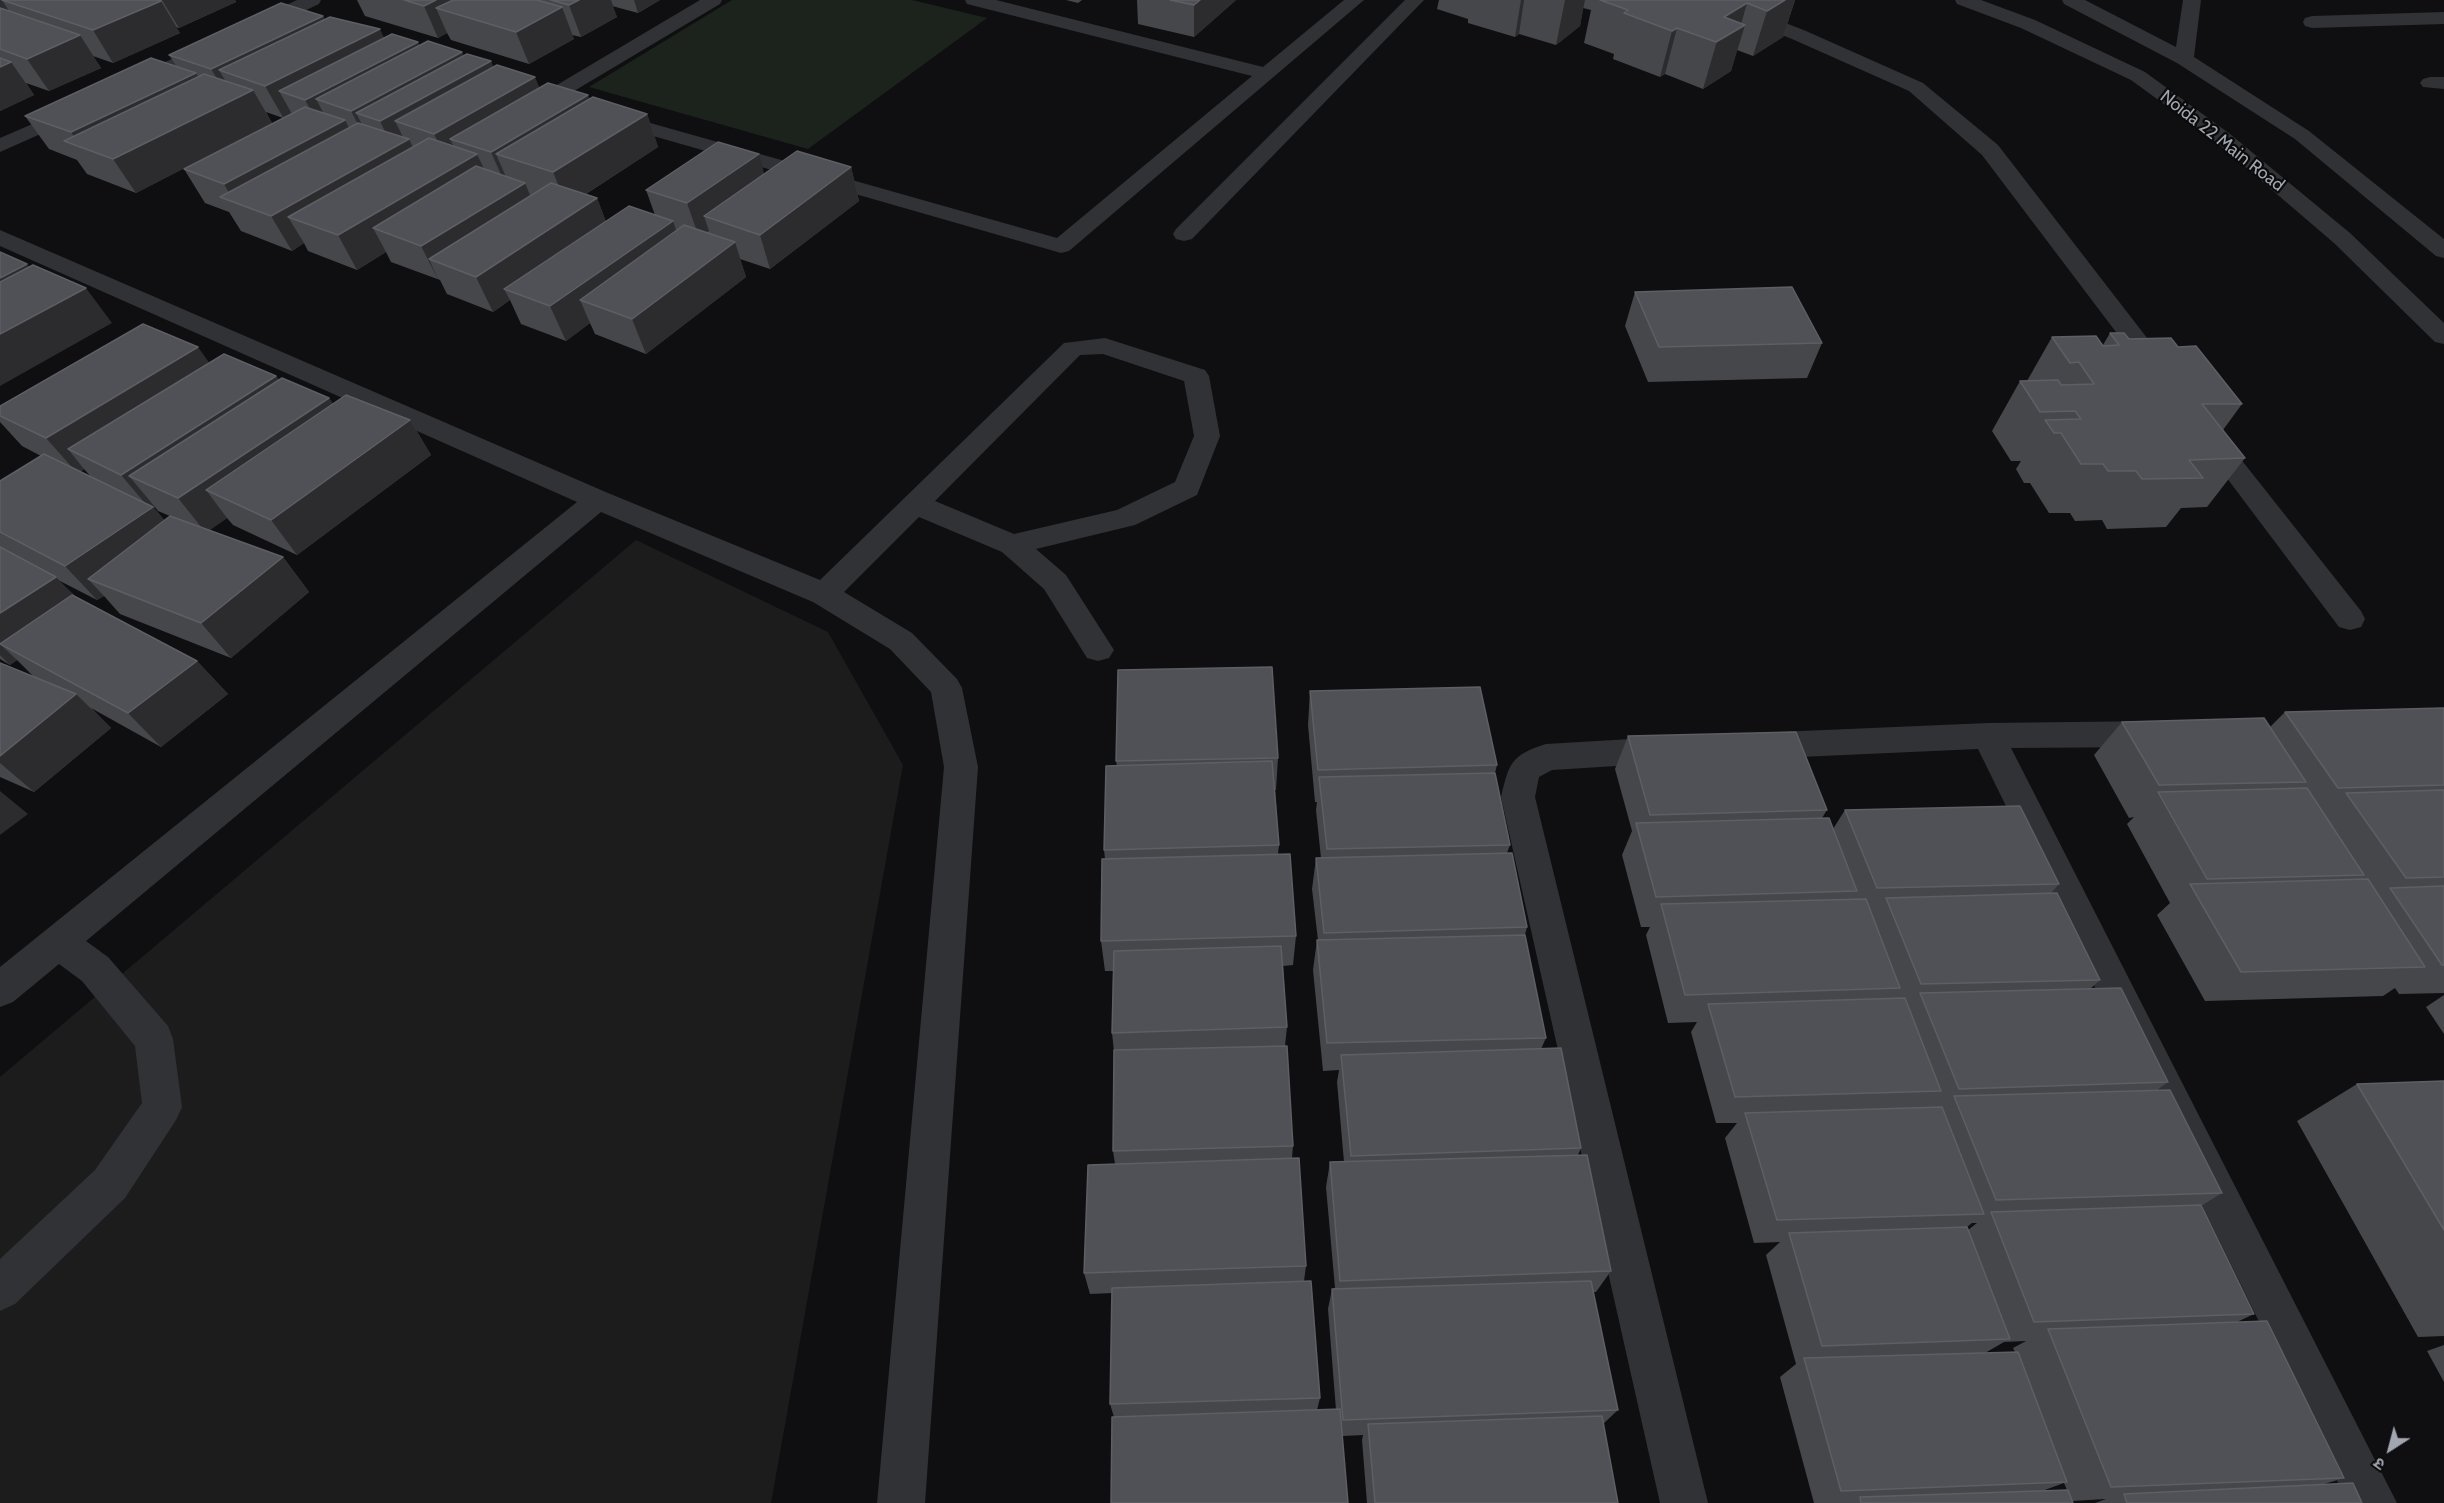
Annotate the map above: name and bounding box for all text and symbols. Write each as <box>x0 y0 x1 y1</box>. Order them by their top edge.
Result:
street label: Noida 22 Main Road <box>2156 86 2288 196</box>
north arrow <box>2360 1419 2420 1479</box>
text: उ <box>2370 1454 2389 1474</box>

